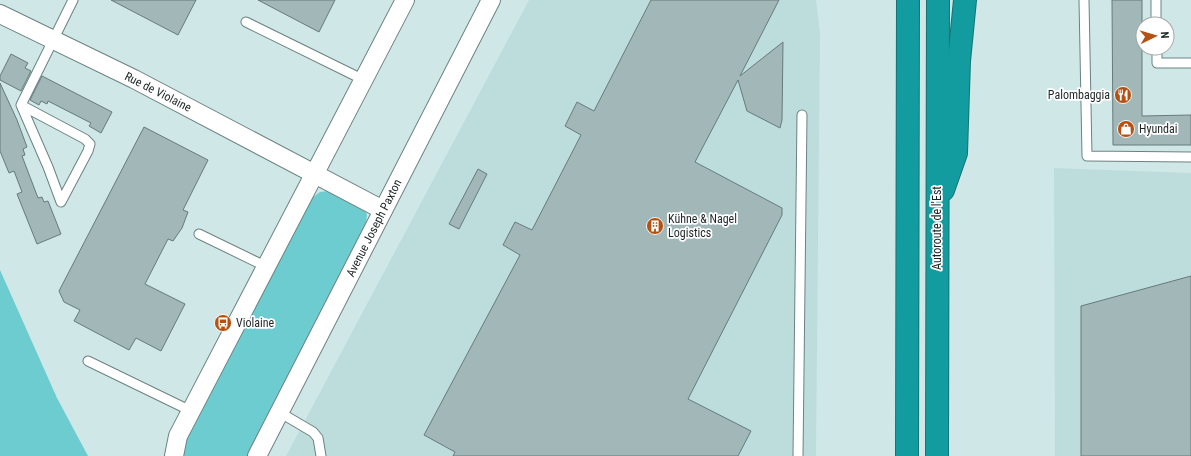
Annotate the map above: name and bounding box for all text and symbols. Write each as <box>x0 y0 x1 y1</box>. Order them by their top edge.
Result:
north arrow <box>1135 16 1175 56</box>
text: N <box>1158 31 1171 39</box>
street label: Rue de Violaine <box>122 69 194 115</box>
restaurant icon: Palombaggia <box>1113 85 1133 105</box>
place label: Palombaggia <box>1048 88 1110 102</box>
shop icon: Hyundai <box>1116 119 1136 139</box>
place label: Hyundai <box>1139 122 1178 136</box>
street label: Avenue Joseph Paxton <box>343 177 405 279</box>
street label: Autoroute de l’Est <box>930 186 944 270</box>
place label: Kühne & Nagel Logistics <box>668 212 737 240</box>
building icon: Kühne & Nagel Logistics <box>645 216 665 236</box>
bus stop icon: Violaine <box>213 313 233 333</box>
place label: Violaine <box>236 316 275 330</box>

